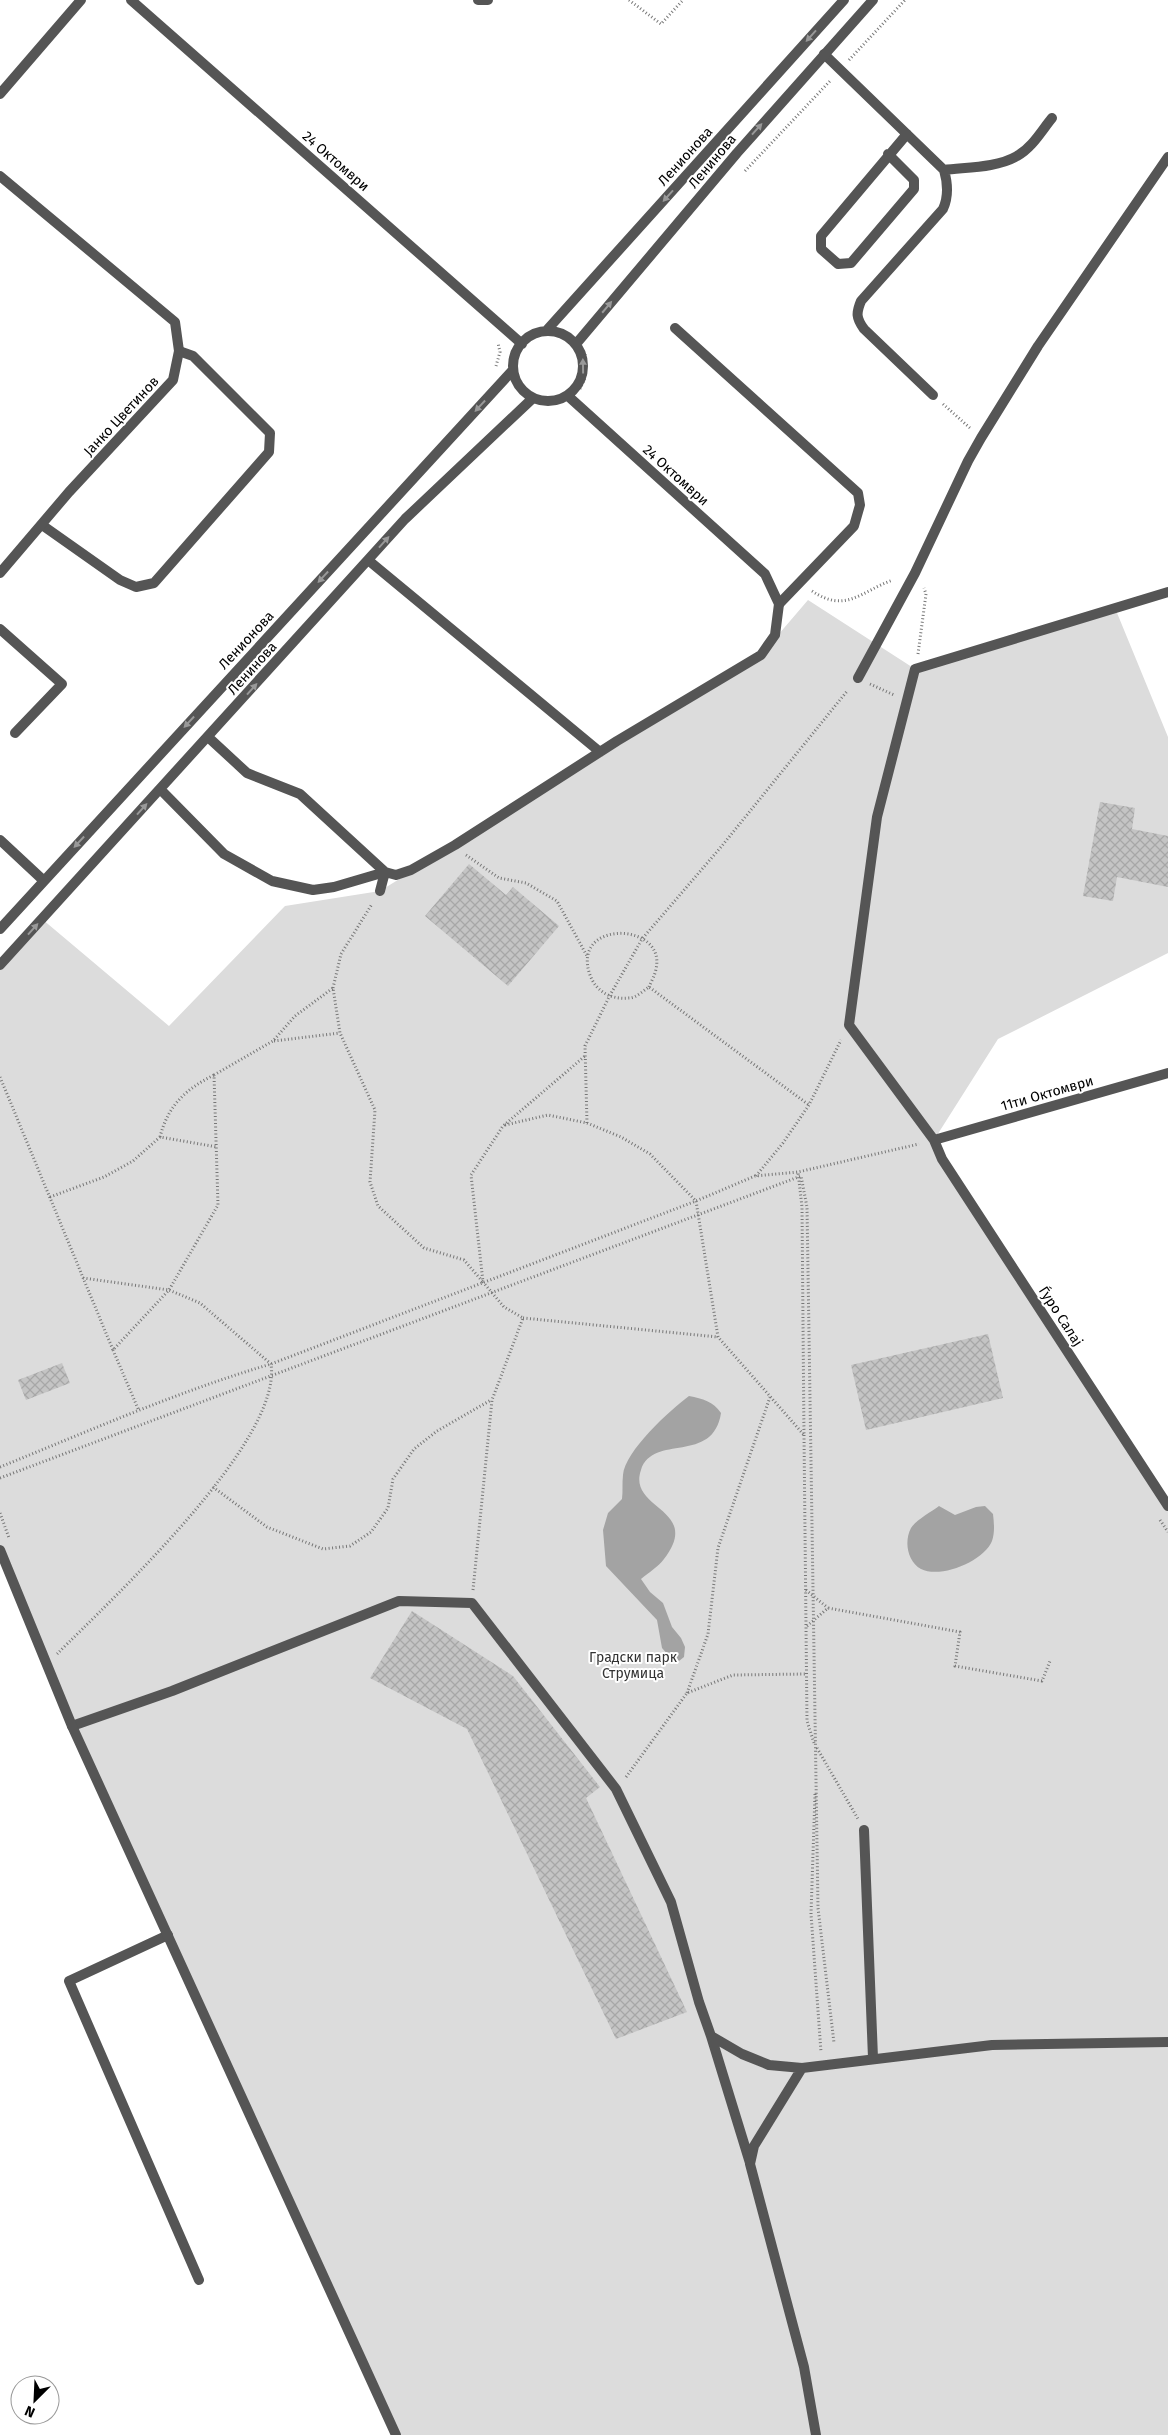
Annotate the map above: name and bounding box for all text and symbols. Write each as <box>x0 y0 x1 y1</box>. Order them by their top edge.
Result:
one-way arrow <box>805 30 817 42</box>
street label: Ленионова <box>654 123 716 189</box>
one-way arrow <box>752 123 763 136</box>
street label: 24 Октомври <box>299 128 372 195</box>
street label: Ленинова <box>685 131 740 192</box>
one-way arrow <box>662 190 673 203</box>
one-way arrow <box>602 301 613 314</box>
one-way arrow <box>578 358 586 374</box>
street label: Јанко Цветинов <box>80 373 163 460</box>
one-way arrow <box>474 399 486 411</box>
street label: 24 Октомври <box>639 441 712 509</box>
one-way arrow <box>378 537 390 549</box>
one-way arrow <box>317 570 328 583</box>
street label: Ленионова <box>215 608 278 673</box>
street label: Ленинова <box>224 638 281 698</box>
one-way arrow <box>246 683 258 695</box>
one-way arrow <box>183 716 195 728</box>
one-way arrow <box>136 803 148 815</box>
one-way arrow <box>73 835 85 847</box>
one-way arrow <box>27 922 38 935</box>
street label: 11ти Октомври <box>999 1072 1095 1115</box>
street label: Ѓуро Салај <box>1035 1283 1087 1349</box>
park label: Градски парк Струмица <box>589 1649 678 1682</box>
north arrow <box>10 2375 60 2425</box>
text: N <box>22 2402 38 2421</box>

